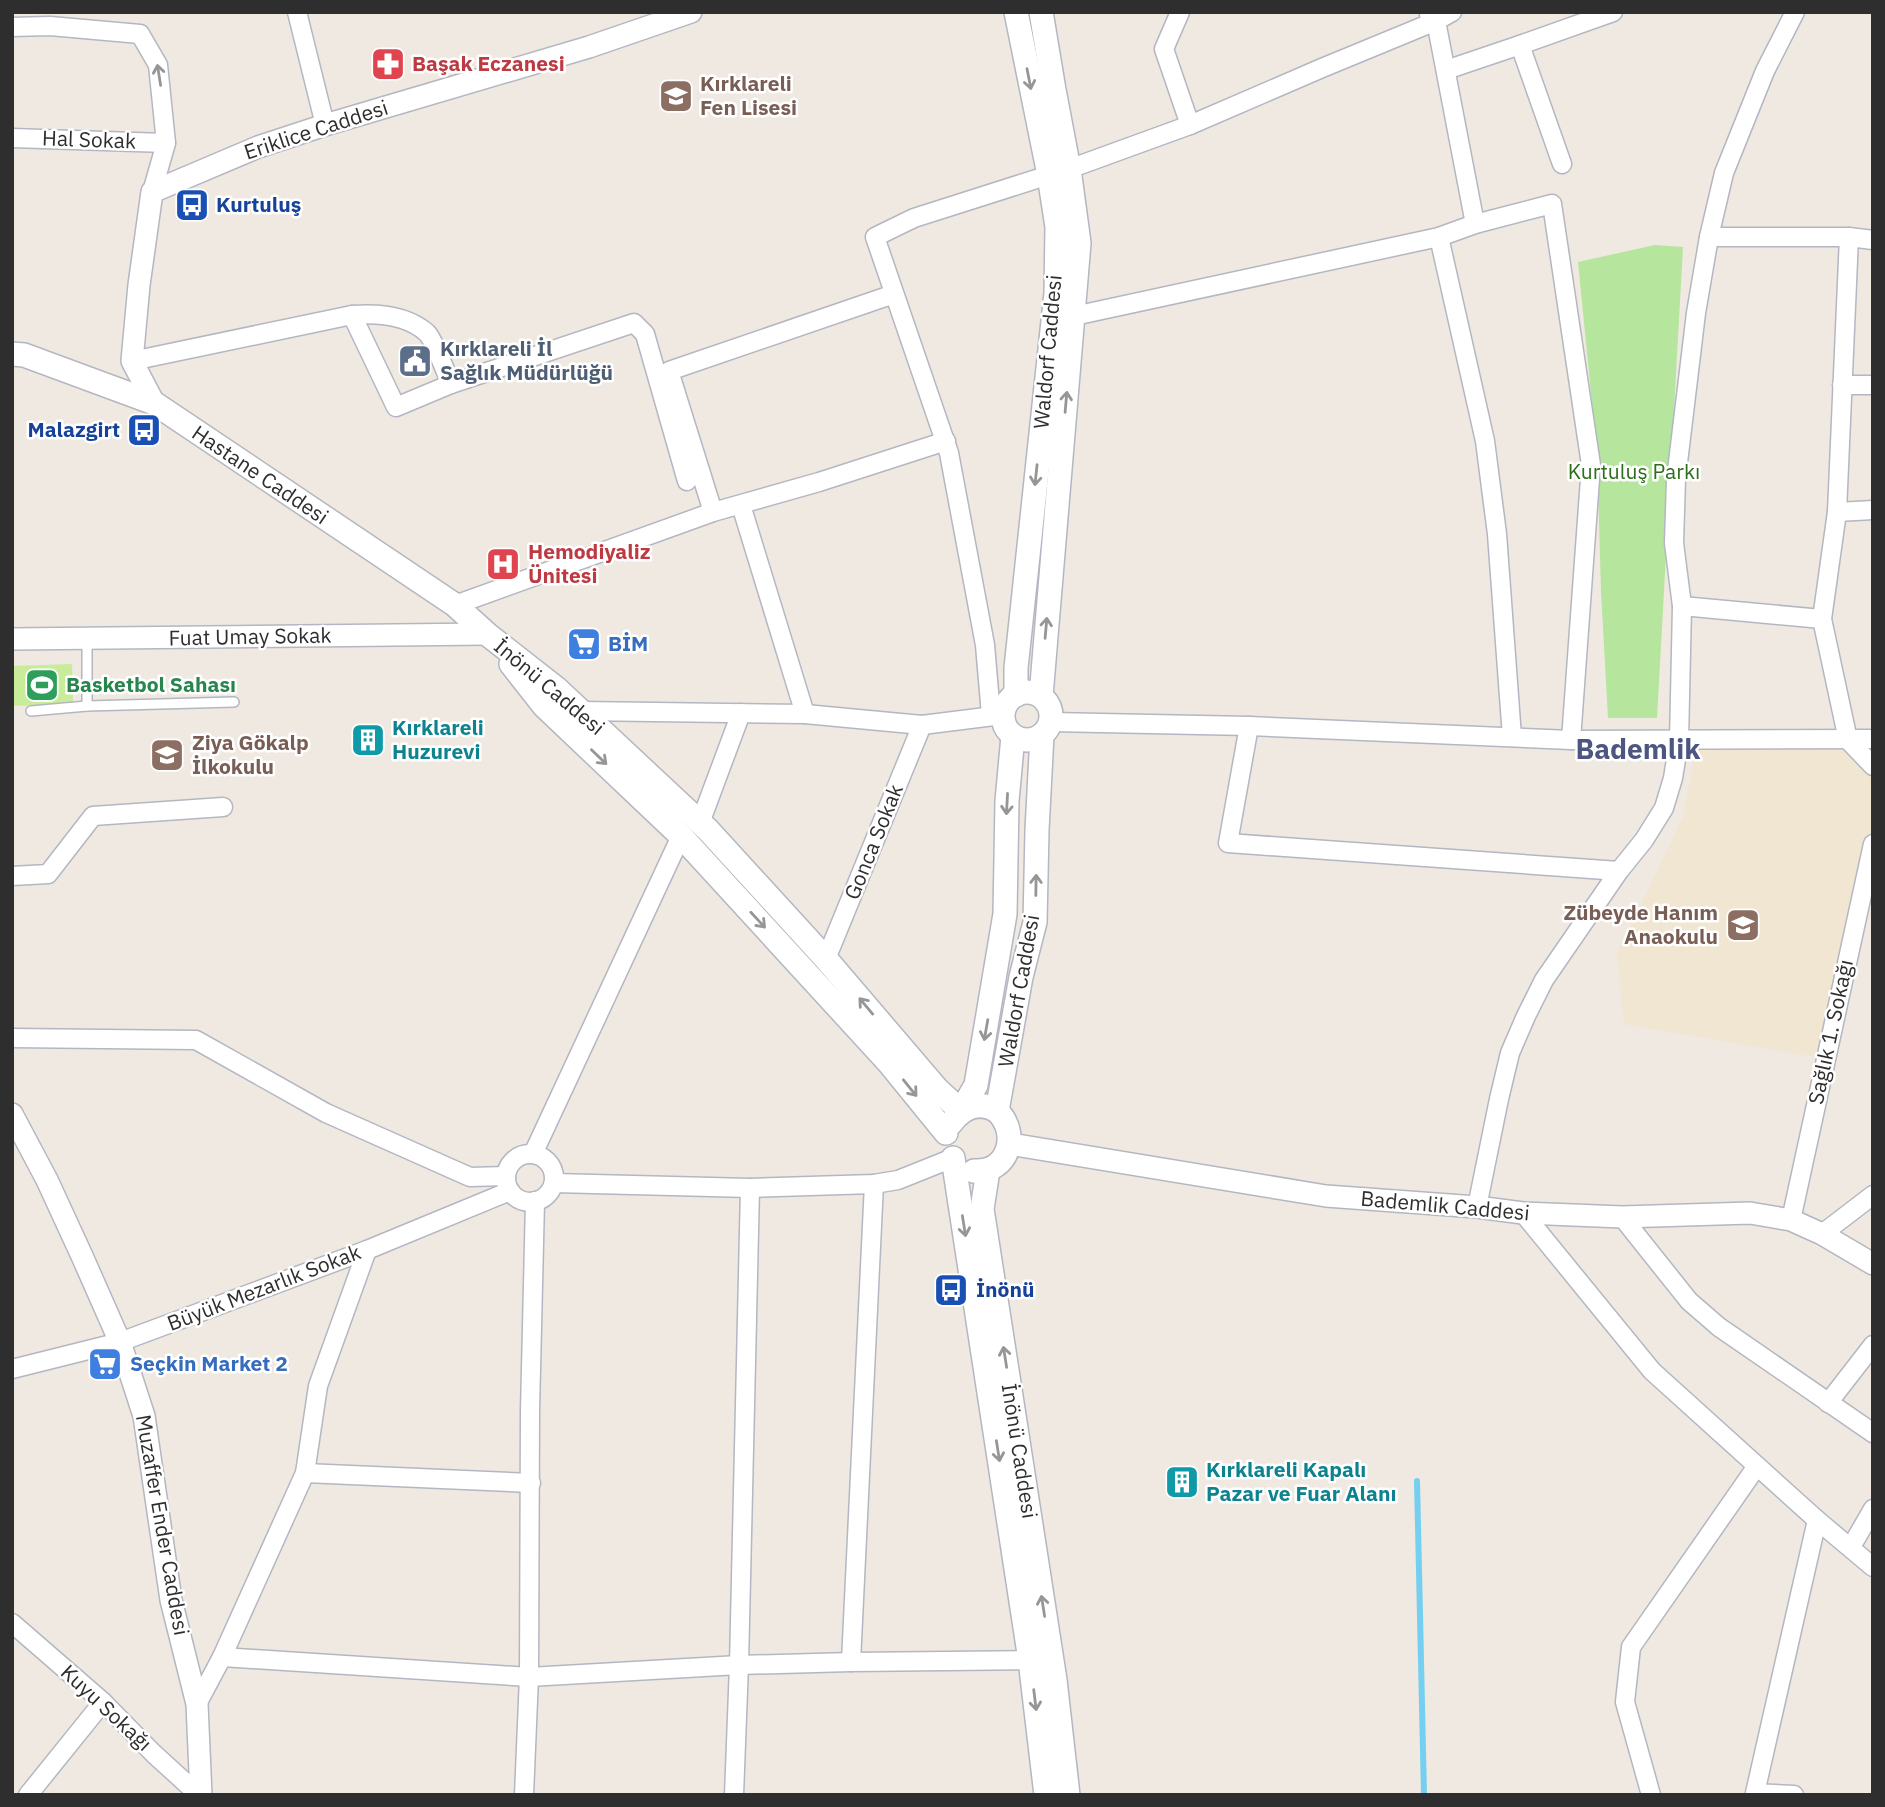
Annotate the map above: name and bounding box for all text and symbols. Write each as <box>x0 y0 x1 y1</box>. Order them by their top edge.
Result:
pharmacy icon: Başak Eczanesi <box>369 45 407 83</box>
place label: Başak Eczanesi <box>412 49 565 77</box>
one-way arrow <box>152 64 165 87</box>
one-way arrow <box>1023 67 1037 90</box>
place label: Kırklareli Fen Lisesi <box>700 69 797 121</box>
school or university icon: Kırklareli Fen Lisesi <box>657 77 695 115</box>
street label: Eriklice Caddesi <box>240 93 391 166</box>
street label: Hal Sokak <box>42 123 136 155</box>
bus stop icon: Kurtuluş <box>173 186 211 224</box>
place label: Kurtuluş <box>216 190 301 218</box>
street label: Waldorf Caddesi <box>1026 274 1068 430</box>
place label: Kırklareli İl Sağlık Müdürlüğü <box>440 334 613 386</box>
public building icon: Kırklareli İl Sağlık Müdürlüğü <box>396 342 434 380</box>
one-way arrow <box>1060 391 1073 413</box>
bus stop icon: Malazgirt <box>125 411 163 449</box>
place label: Malazgirt <box>27 415 120 443</box>
street label: Hastane Caddesi <box>187 418 334 530</box>
park label: Kurtuluş Parkı <box>1568 457 1700 485</box>
one-way arrow <box>1030 463 1043 485</box>
place label: Hemodiyaliz Ünitesi <box>528 537 651 589</box>
hospital icon: Hemodiyaliz Ünitesi <box>484 545 522 583</box>
one-way arrow <box>1040 617 1053 640</box>
street label: Fuat Umay Sokak <box>168 621 332 651</box>
supermarket icon: BİM <box>565 625 603 663</box>
place label: BİM <box>608 629 648 657</box>
street label: İnönü Caddesi <box>488 632 611 741</box>
sports icon: Basketbol Sahası <box>23 666 61 704</box>
place label: Basketbol Sahası <box>66 670 236 698</box>
place label: Kırklareli Huzurevi <box>392 713 484 765</box>
building icon: Kırklareli Huzurevi <box>349 721 387 759</box>
place label: Ziya Gökalp İlkokulu <box>192 728 309 780</box>
district label: Bademlik <box>1575 730 1701 767</box>
school or university icon: Ziya Gökalp İlkokulu <box>148 736 186 774</box>
one-way arrow <box>590 749 607 766</box>
street label: Gonca Sokak <box>837 780 909 904</box>
one-way arrow <box>1000 792 1013 815</box>
one-way arrow <box>1029 874 1042 897</box>
place label: Zübeyde Hanım Anaokulu <box>1563 898 1718 950</box>
school or university icon: Zübeyde Hanım Anaokulu <box>1724 906 1762 944</box>
one-way arrow <box>749 911 766 928</box>
street label: Waldorf Caddesi <box>991 912 1045 1069</box>
street label: Sağlık 1. Sokağı <box>1801 957 1859 1107</box>
one-way arrow <box>858 997 874 1015</box>
one-way arrow <box>979 1018 992 1041</box>
one-way arrow <box>902 1079 918 1097</box>
street label: Bademlik Caddesi <box>1359 1184 1531 1226</box>
one-way arrow <box>958 1214 971 1237</box>
street label: Büyük Mezarlık Sokak <box>163 1237 365 1337</box>
bus stop icon: İnönü <box>932 1271 970 1309</box>
place label: İnönü <box>976 1275 1034 1303</box>
supermarket icon: Seçkin Market 2 <box>86 1345 124 1383</box>
one-way arrow <box>998 1346 1011 1369</box>
place label: Seçkin Market 2 <box>130 1349 288 1377</box>
street label: İnönü Caddesi <box>995 1381 1044 1520</box>
street label: Muzaffer Ender Caddesi <box>130 1412 196 1637</box>
one-way arrow <box>992 1439 1005 1462</box>
place label: Kırklareli Kapalı Pazar ve Fuar Alanı <box>1206 1455 1396 1507</box>
building icon: Kırklareli Kapalı Pazar ve Fuar Alanı <box>1163 1463 1201 1501</box>
one-way arrow <box>1036 1595 1049 1618</box>
street label: Kuyu Sokağı <box>55 1658 158 1757</box>
one-way arrow <box>1028 1688 1041 1711</box>

